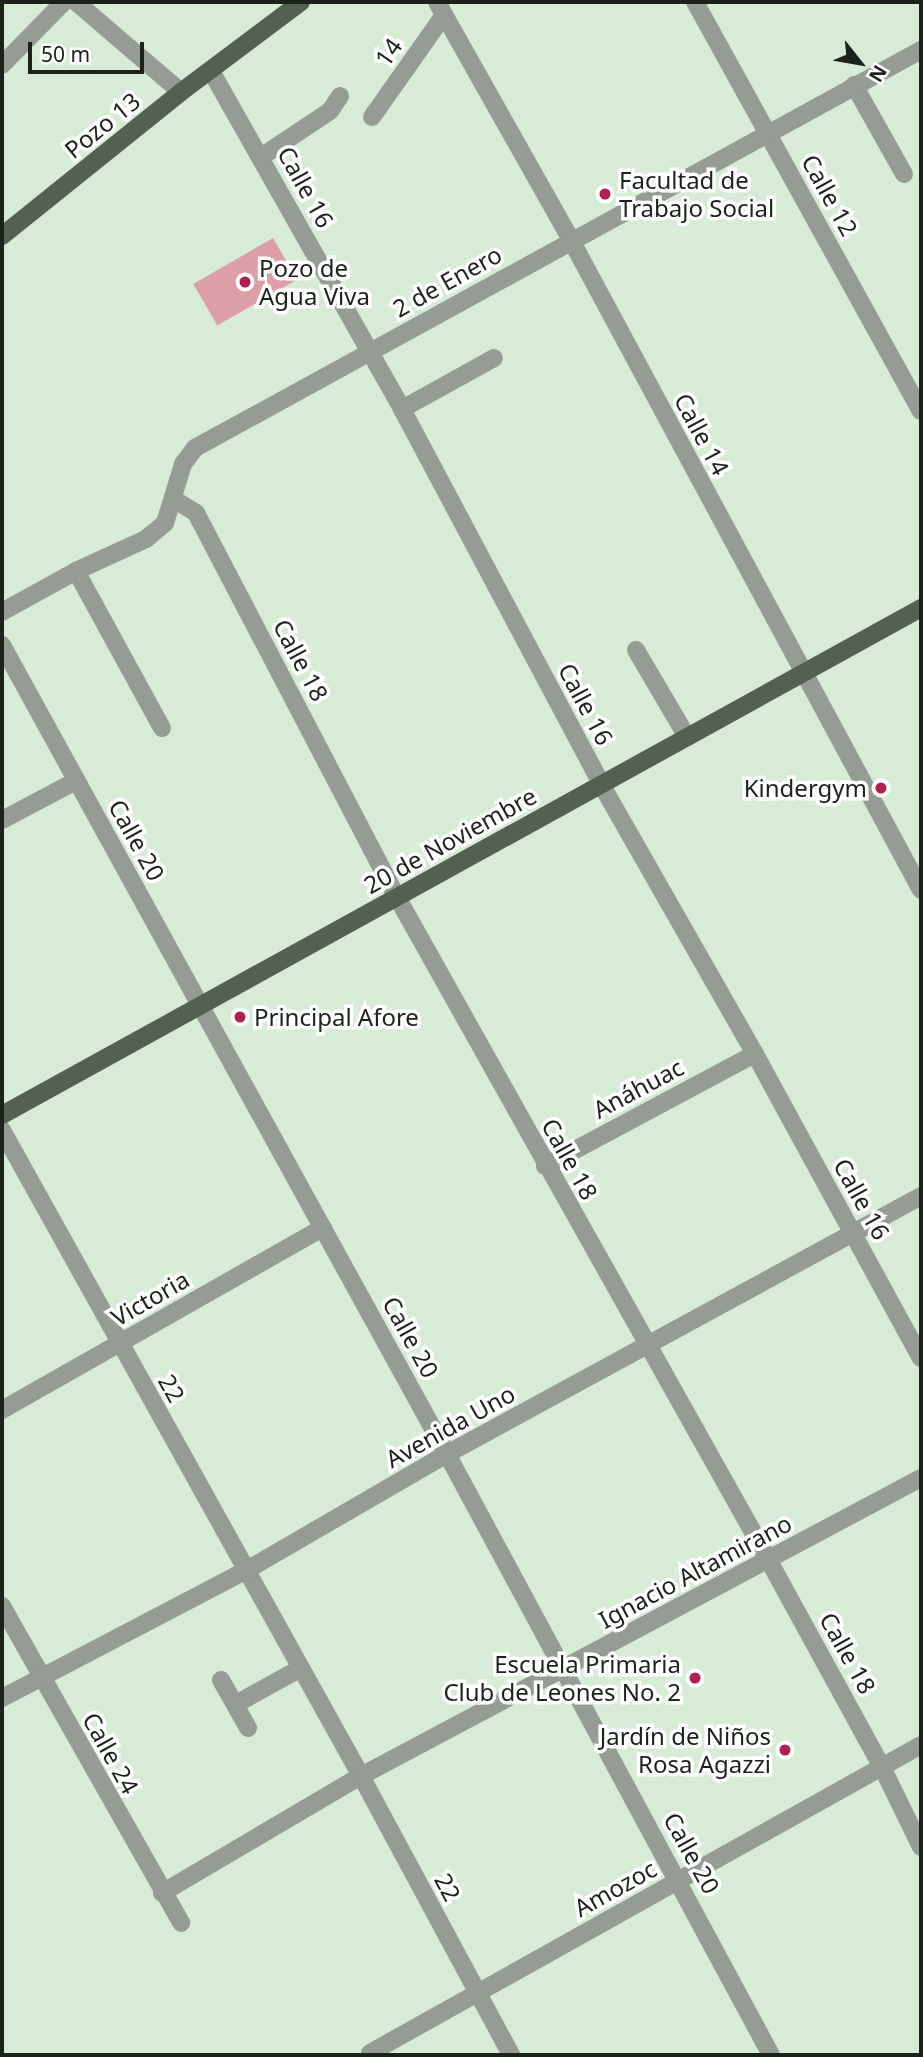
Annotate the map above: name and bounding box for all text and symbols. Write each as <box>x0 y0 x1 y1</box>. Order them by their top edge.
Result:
scale bar <box>32 28 147 72</box>
north arrow <box>825 28 895 98</box>
street label: 14 <box>368 32 408 72</box>
text: 50 m <box>41 40 90 68</box>
text: N <box>863 60 893 87</box>
street label: Pozo 13 <box>59 86 145 164</box>
street label: Calle 16 <box>272 141 340 233</box>
street label: Calle 12 <box>796 149 864 241</box>
place label: Facultad de Trabajo Social <box>619 166 774 222</box>
marker: Facultad de Trabajo Social <box>597 186 613 202</box>
street label: 2 de Enero <box>387 239 507 323</box>
place label: Pozo de Agua Viva <box>259 254 370 310</box>
marker: Pozo de Agua Viva <box>237 274 253 290</box>
street label: Calle 14 <box>669 388 735 480</box>
street label: Calle 18 <box>268 614 334 706</box>
street label: Calle 16 <box>553 658 619 750</box>
place label: Kindergym <box>744 774 867 802</box>
marker: Kindergym <box>873 780 889 796</box>
street label: 20 de Noviembre <box>359 781 541 899</box>
street label: Calle 20 <box>103 794 171 886</box>
place label: Principal Afore <box>254 1003 419 1031</box>
marker: Principal Afore <box>232 1009 248 1025</box>
street label: Anáhuac <box>588 1052 688 1124</box>
street label: Calle 18 <box>536 1113 604 1205</box>
street label: Calle 16 <box>828 1153 896 1245</box>
street label: Victoria <box>106 1264 194 1332</box>
street label: Calle 20 <box>377 1291 445 1383</box>
street label: 22 <box>153 1369 191 1407</box>
street label: Avenida Uno <box>380 1379 520 1473</box>
street label: Ignacio Altamirano <box>594 1508 796 1634</box>
street label: Calle 18 <box>814 1607 882 1699</box>
place label: Escuela Primaria Club de Leones No. 2 <box>443 1650 681 1706</box>
marker: Escuela Primaria Club de Leones No. 2 <box>687 1670 703 1686</box>
street label: Calle 24 <box>77 1707 145 1799</box>
place label: Jardín de Niños Rosa Agazzi <box>600 1722 771 1778</box>
marker: Jardín de Niños Rosa Agazzi <box>777 1742 793 1758</box>
street label: Calle 20 <box>658 1807 726 1899</box>
street label: Amozoc <box>569 1854 661 1922</box>
street label: 22 <box>429 1868 467 1906</box>

